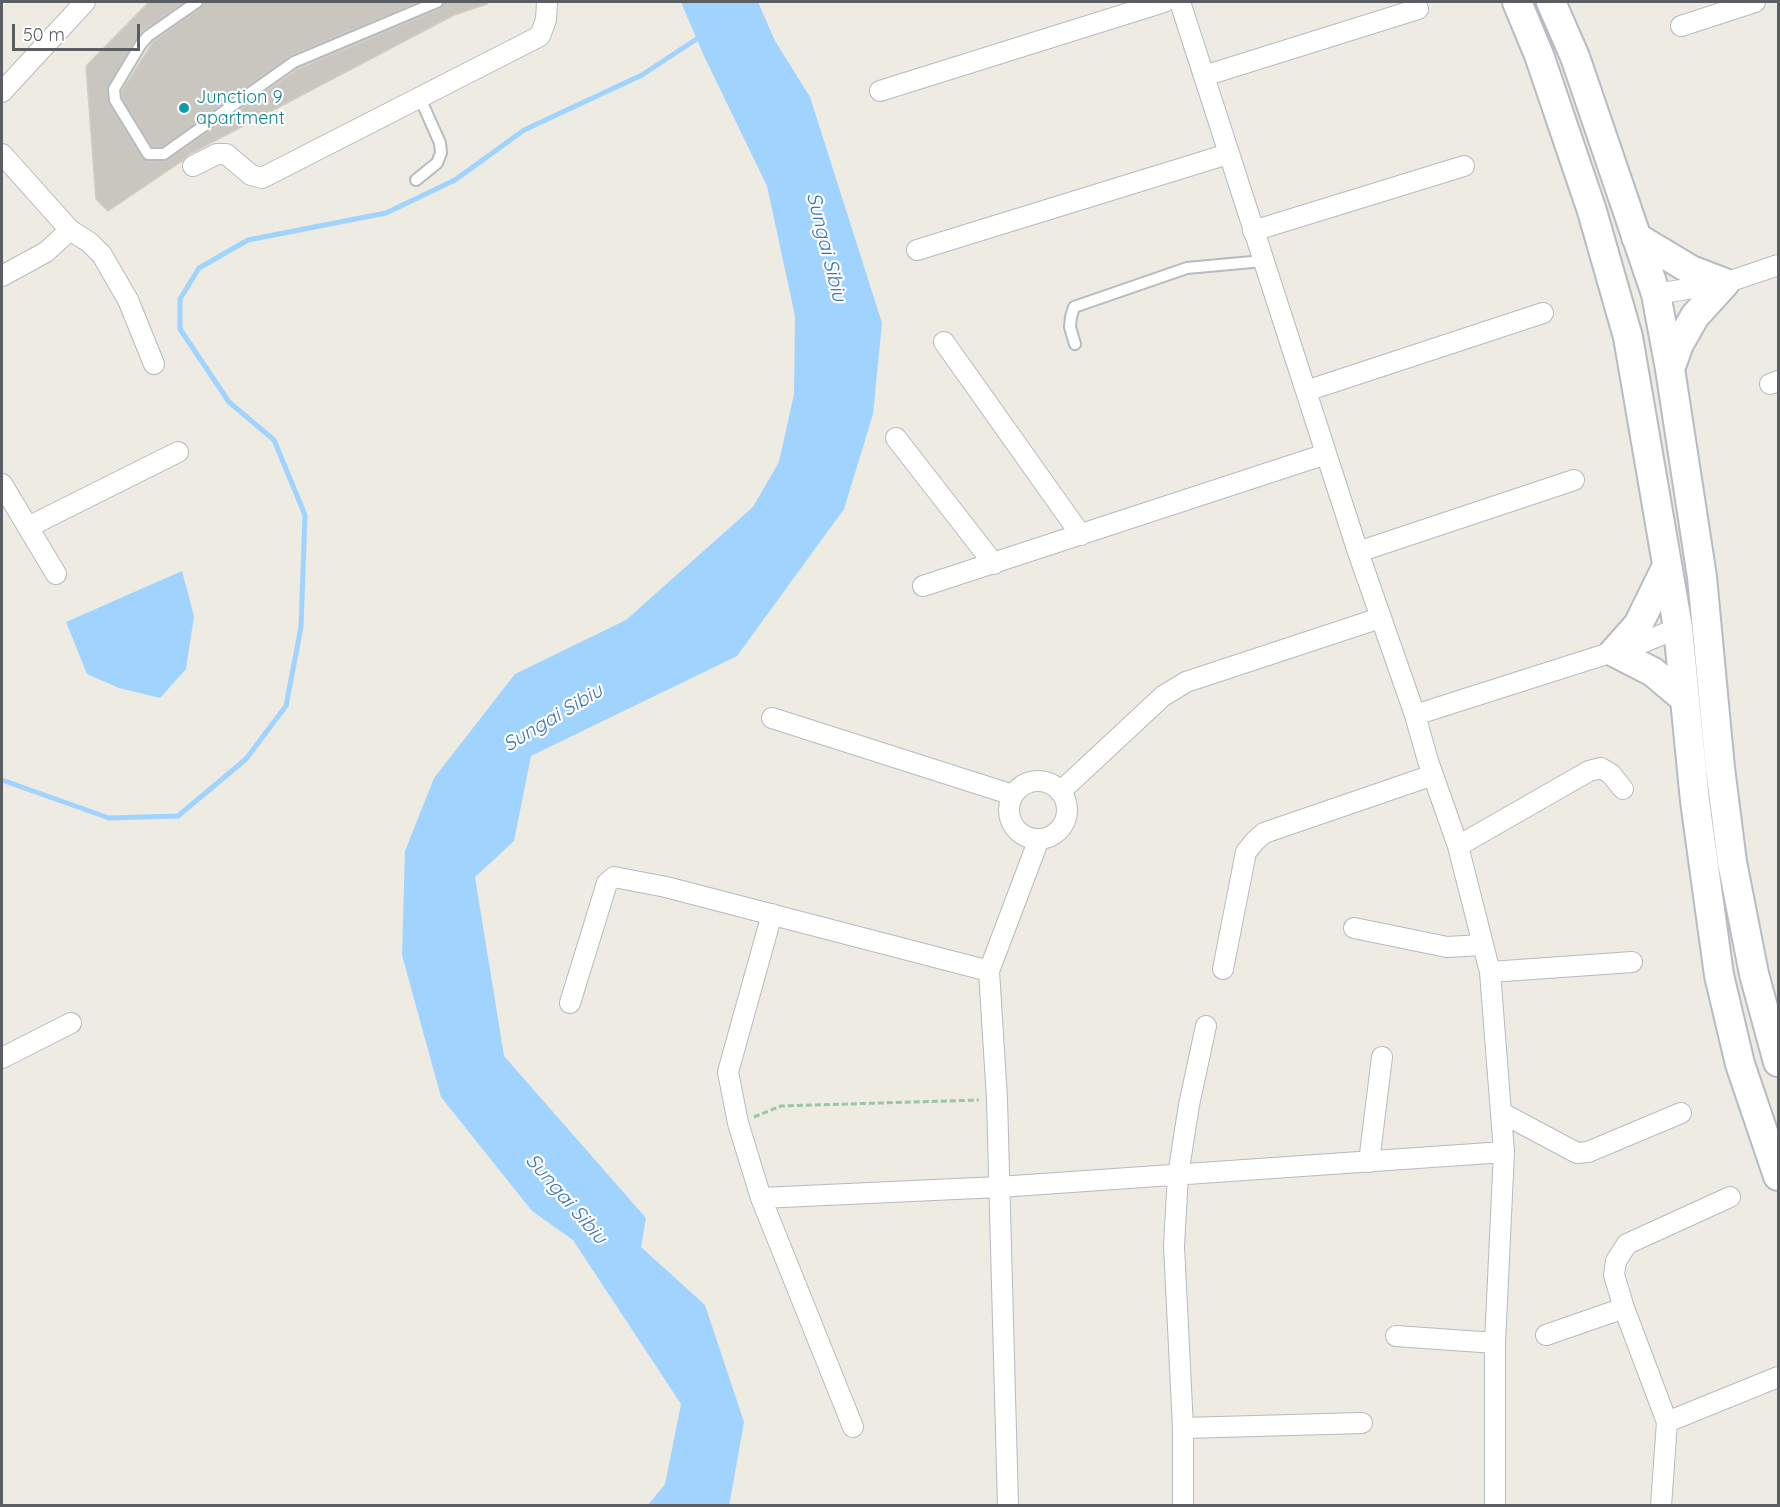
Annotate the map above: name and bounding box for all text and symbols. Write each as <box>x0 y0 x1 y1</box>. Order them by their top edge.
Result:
scale bar <box>15 12 142 50</box>
text: 50 m <box>23 23 65 46</box>
place label: Junction 9 apartment <box>196 87 285 130</box>
marker: Junction 9 apartment <box>177 101 191 115</box>
water label: Sungai Sibiu <box>801 190 851 304</box>
water label: Sungai Sibiu <box>499 679 607 757</box>
water label: Sungai Sibiu <box>520 1149 612 1249</box>

